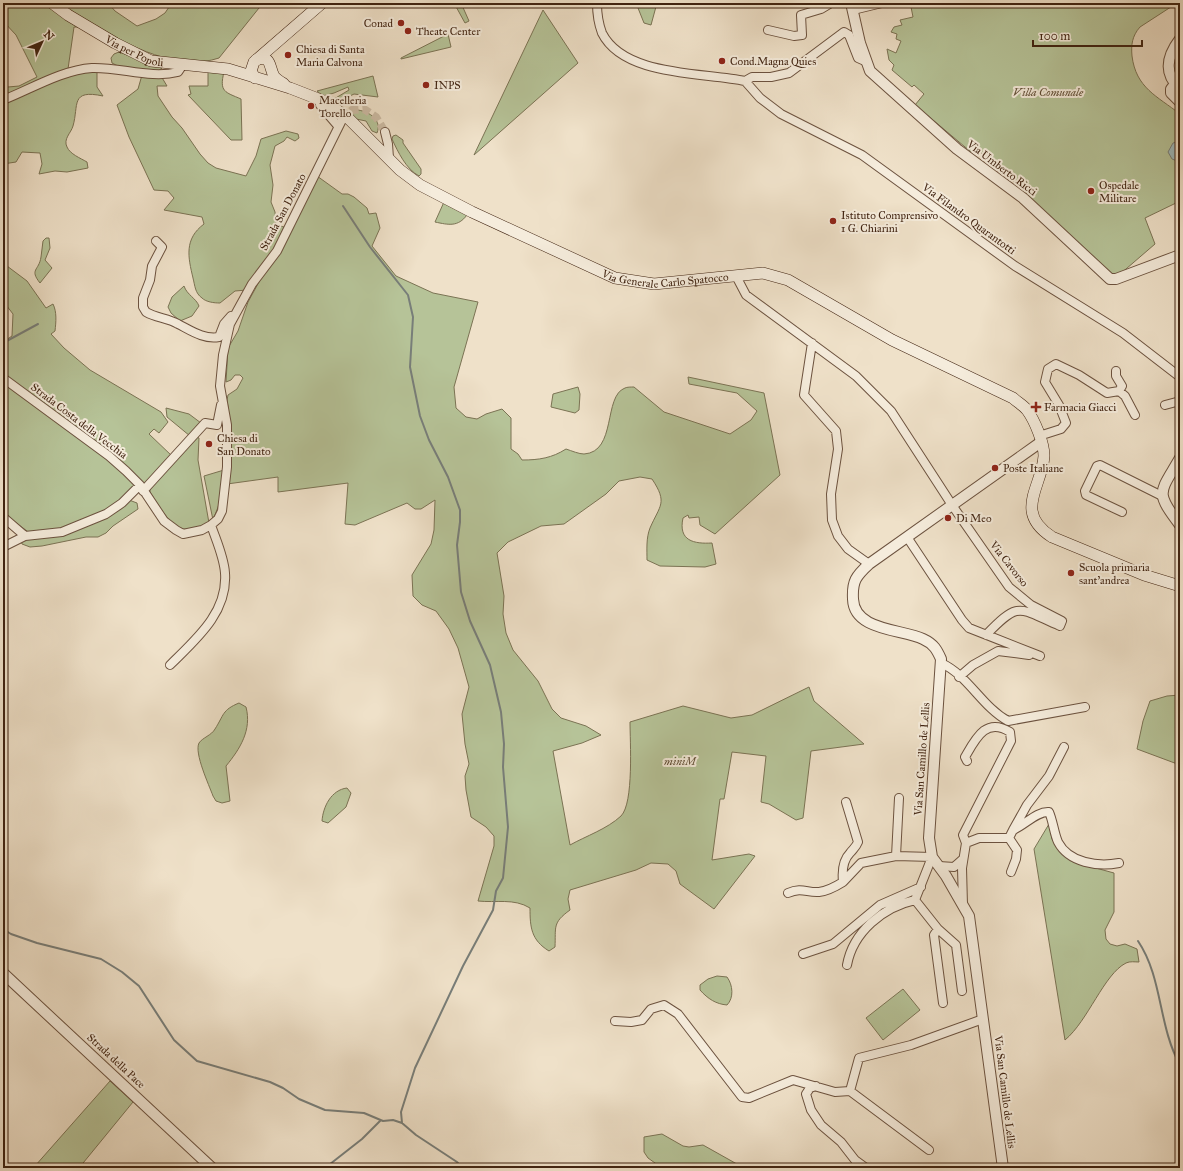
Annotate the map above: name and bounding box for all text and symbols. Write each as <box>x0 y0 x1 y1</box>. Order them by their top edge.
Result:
place label: Conad <box>364 17 393 30</box>
marker: Conad <box>396 18 406 28</box>
north arrow <box>22 22 62 62</box>
scale bar <box>1033 22 1142 48</box>
place label: Theate Center <box>416 25 481 38</box>
marker: Theate Center <box>403 26 413 36</box>
text: N <box>41 28 57 44</box>
text: 100 m <box>1039 29 1070 43</box>
street label: Via per Popoli <box>102 32 164 69</box>
place label: Chiesa di Santa Maria Calvona <box>296 43 365 69</box>
marker: Chiesa di Santa Maria Calvona <box>283 50 293 60</box>
place label: Cond.Magna Quies <box>730 55 816 68</box>
marker: Cond.Magna Quies <box>717 56 727 66</box>
place label: INPS <box>434 79 461 92</box>
marker: INPS <box>421 80 431 90</box>
park label: Villa Comunale <box>1013 86 1084 99</box>
place label: Macelleria Torello <box>319 94 367 120</box>
marker: Macelleria Torello <box>306 101 316 111</box>
street label: Via Umberto Ricci <box>964 137 1040 199</box>
street label: Strada San Donato <box>257 171 309 253</box>
place label: Ospedale Militare <box>1099 179 1140 205</box>
street label: Via Filandro Quarantotti <box>919 180 1018 257</box>
marker: Ospedale Militare <box>1086 186 1096 196</box>
place label: Istituto Comprensivo 1 G. Chiarini <box>841 209 939 235</box>
marker: Istituto Comprensivo 1 G. Chiarini <box>828 216 838 226</box>
street label: Via Generale Carlo Spatocco <box>599 266 729 291</box>
street label: Strada Costa della Vecchia <box>28 381 130 462</box>
place label: Farmacia Giacci <box>1044 401 1116 414</box>
marker: Farmacia Giacci <box>1031 402 1041 412</box>
place label: Chiesa di San Donato <box>217 432 271 458</box>
marker: Chiesa di San Donato <box>204 439 214 449</box>
place label: Poste Italiane <box>1003 462 1064 475</box>
marker: Poste Italiane <box>990 463 1000 473</box>
place label: Di Meo <box>956 512 992 525</box>
marker: Di Meo <box>943 513 953 523</box>
street label: Via Cavorso <box>987 538 1031 590</box>
place label: Scuola primaria sant'andrea <box>1079 561 1150 587</box>
marker: Scuola primaria sant'andrea <box>1066 568 1076 578</box>
street label: Via San Camillo de Lellis <box>911 702 932 817</box>
park label: miniM <box>664 755 697 768</box>
street label: Strada della Pace <box>84 1031 148 1091</box>
street label: Via San Camillo de Lellis <box>992 1034 1018 1149</box>

